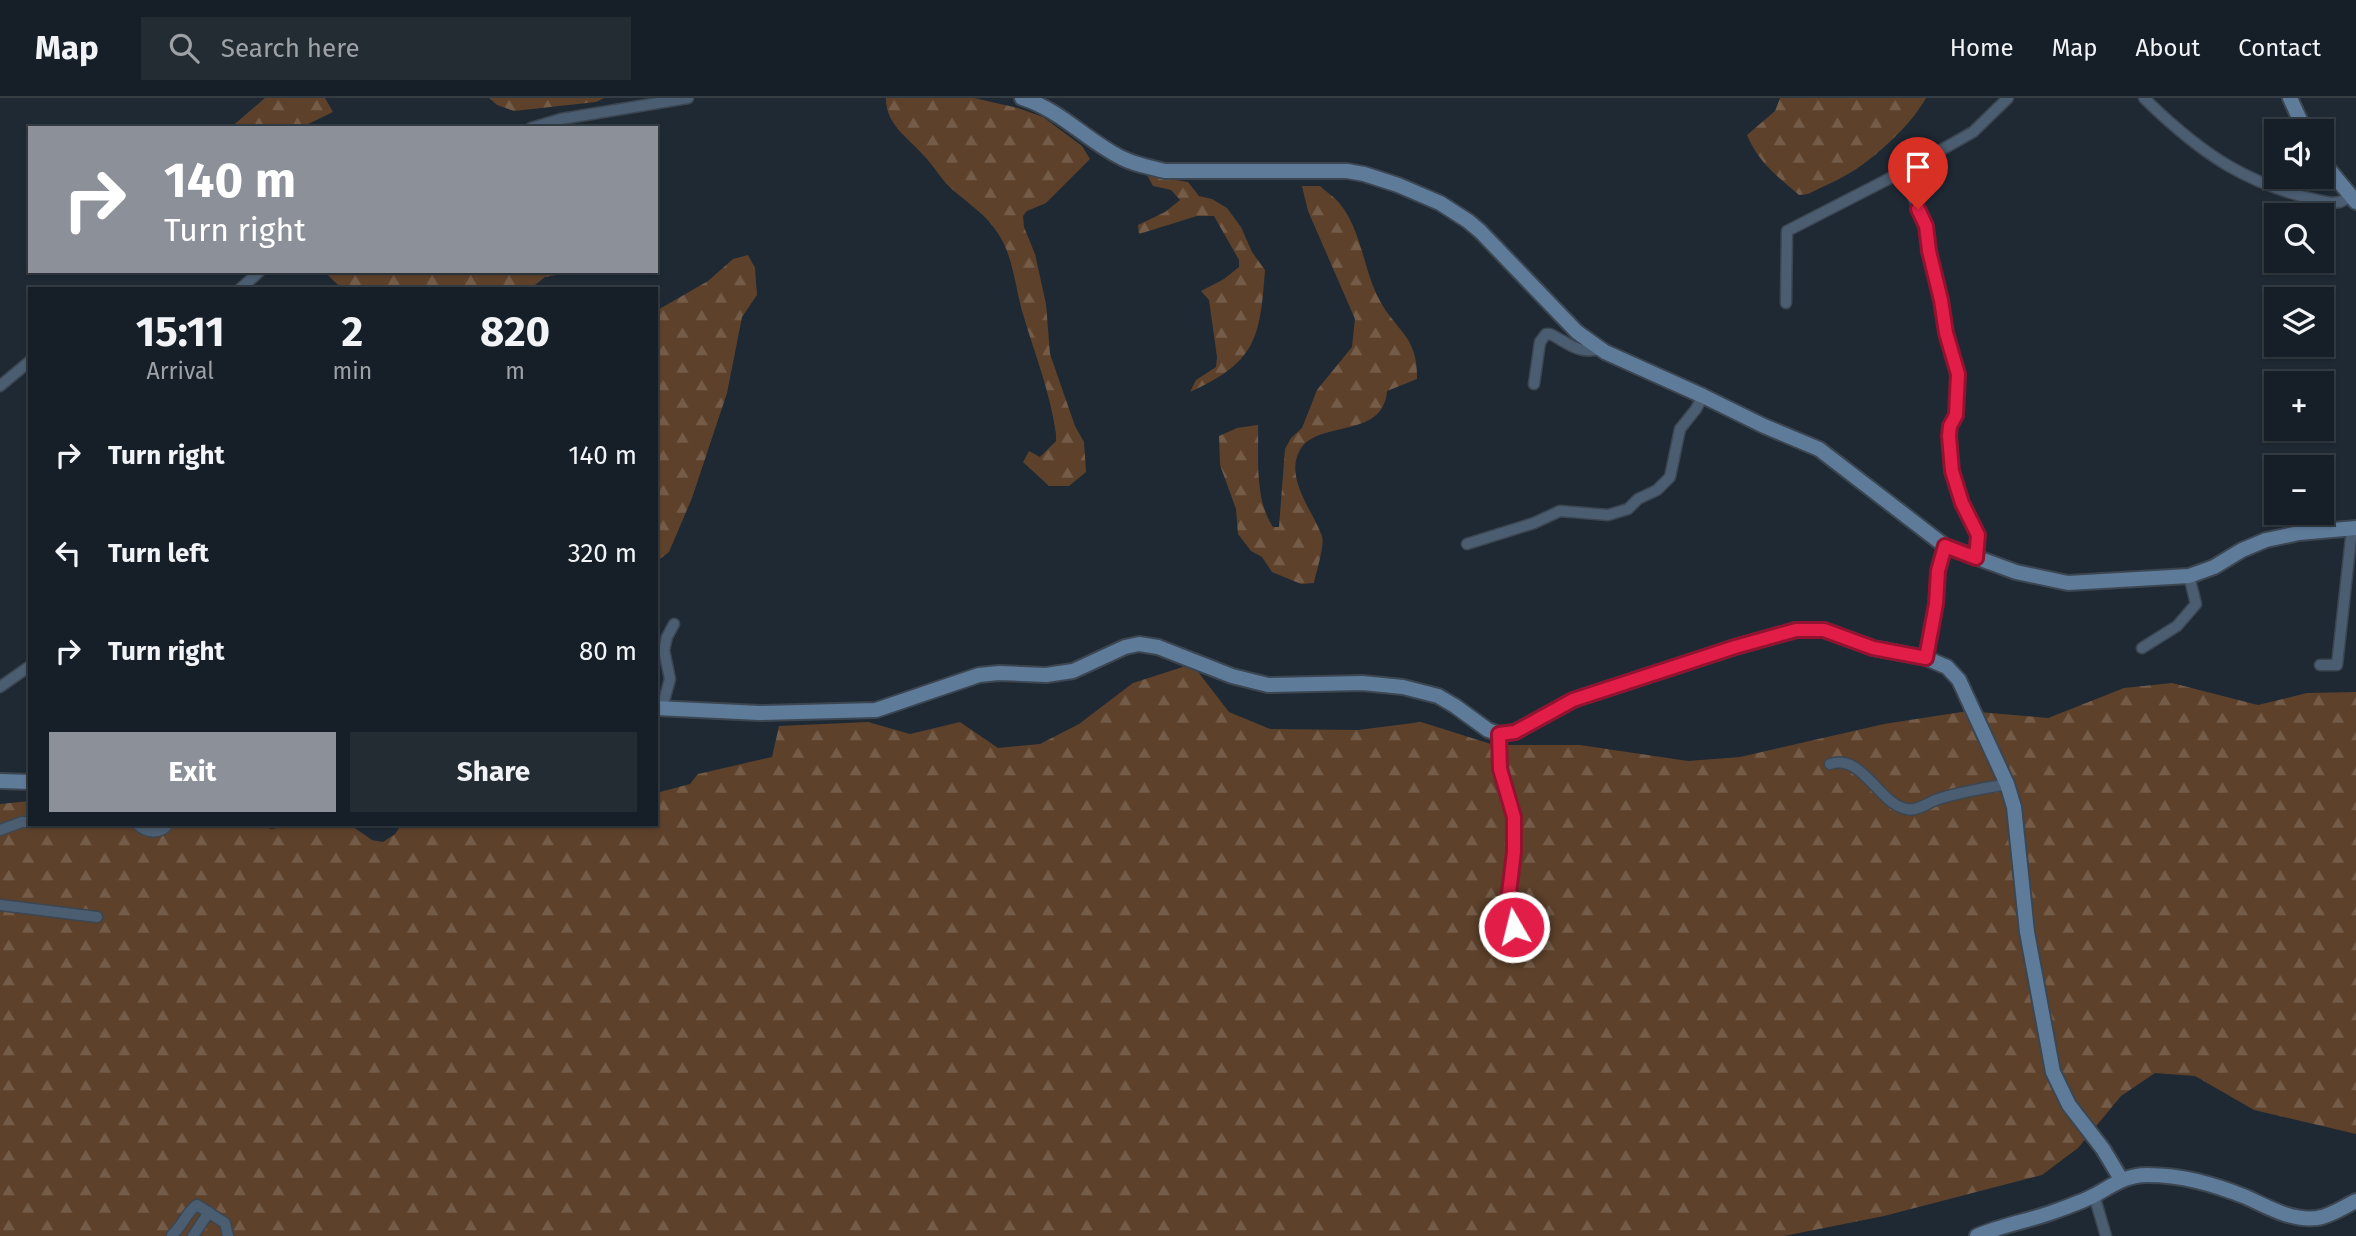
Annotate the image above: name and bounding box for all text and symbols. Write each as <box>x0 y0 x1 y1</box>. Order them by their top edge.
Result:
search box <box>141 17 631 80</box>
text: Map <box>35 28 99 68</box>
icon: search <box>165 29 203 67</box>
text: Search here <box>221 33 360 64</box>
text: Home <box>1950 34 2014 62</box>
text: Map <box>2052 34 2098 62</box>
text: About <box>2136 34 2200 62</box>
text: Contact <box>2238 34 2321 62</box>
map controls <box>2264 119 2334 525</box>
button: sound <box>2264 119 2334 189</box>
pin <box>1888 137 1948 209</box>
icon: arrive <box>1899 148 1937 186</box>
text: 140 m <box>164 151 296 210</box>
icon: right <box>49 154 140 245</box>
button: search <box>2264 203 2334 273</box>
text: Turn right <box>164 211 306 249</box>
button: layers <box>2264 287 2334 357</box>
text: 15:11 <box>136 307 225 357</box>
text: 2 <box>341 307 363 357</box>
text: 820 <box>480 307 550 357</box>
text: Arrival <box>147 357 214 385</box>
text: min <box>332 357 372 385</box>
text: m <box>505 357 525 385</box>
button: + <box>2264 371 2334 441</box>
icon: right <box>49 436 87 474</box>
text: Turn right <box>108 440 225 471</box>
text: 140 m <box>568 440 637 471</box>
button: − <box>2264 455 2334 525</box>
icon: left <box>49 534 87 572</box>
text: Turn left <box>108 538 209 569</box>
text: 320 m <box>568 538 637 569</box>
icon: right <box>49 632 87 670</box>
text: Turn right <box>108 636 225 667</box>
text: 80 m <box>579 636 637 667</box>
button: Exit <box>49 732 336 812</box>
button: Share <box>350 732 637 812</box>
position arrow <box>1477 890 1551 964</box>

